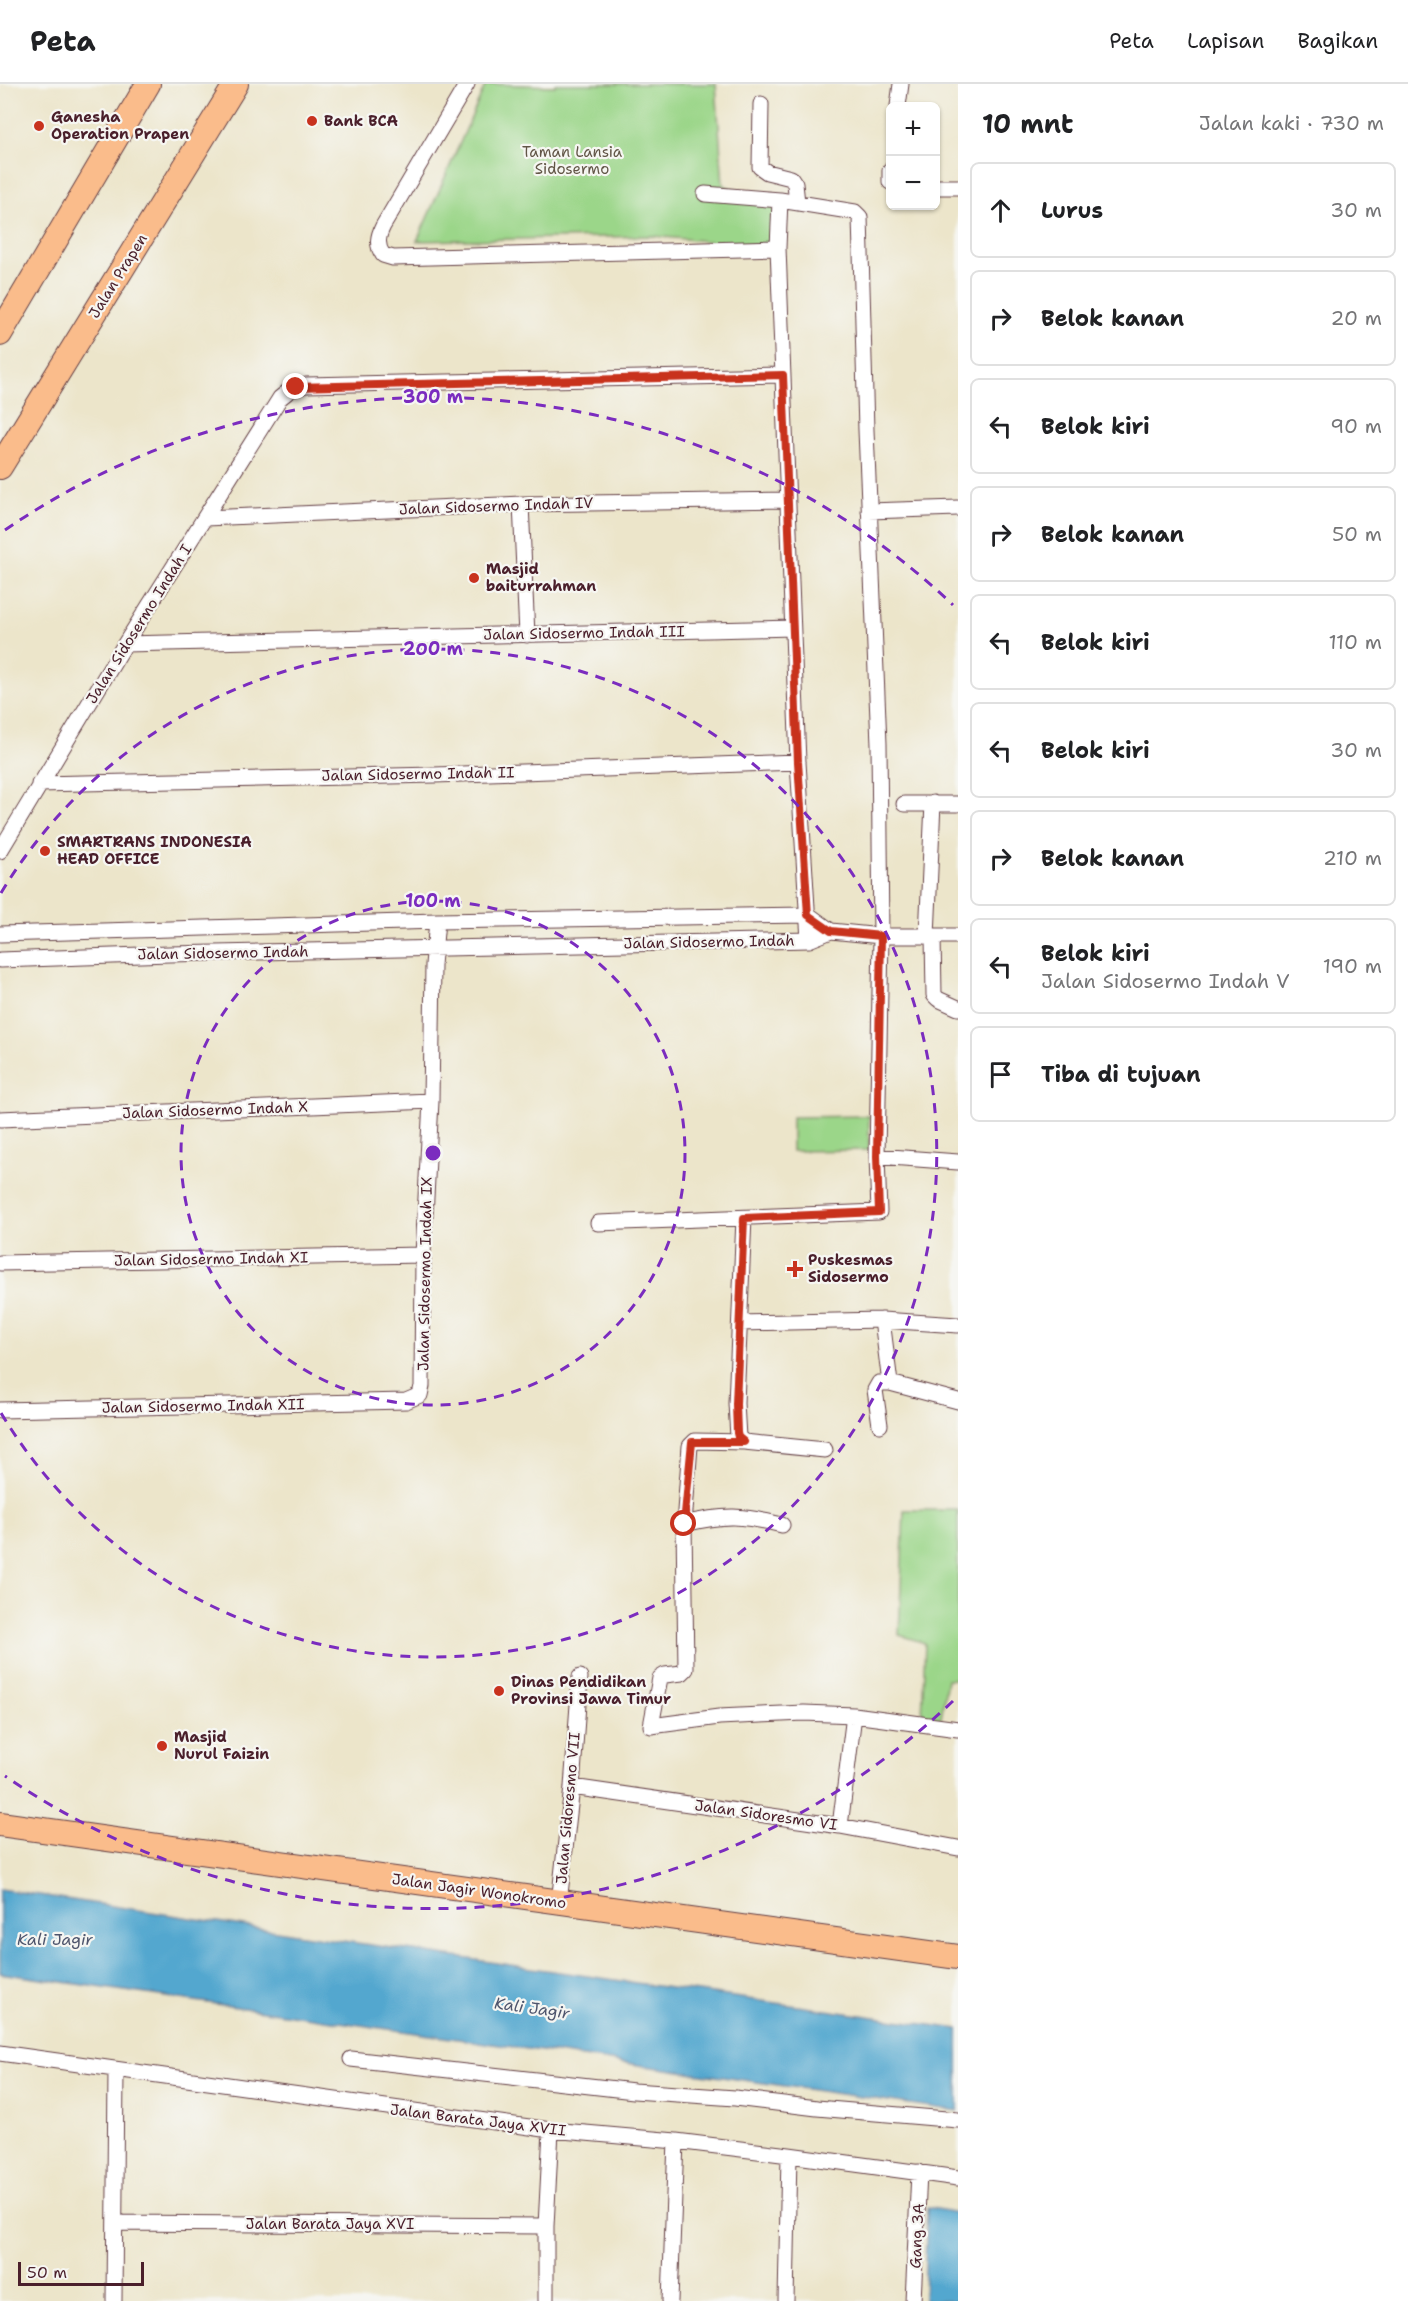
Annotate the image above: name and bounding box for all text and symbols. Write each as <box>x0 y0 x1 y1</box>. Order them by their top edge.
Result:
text: Peta <box>30 22 96 60</box>
text: Peta <box>1109 27 1154 55</box>
text: Lapisan <box>1187 27 1264 55</box>
text: Bagikan <box>1297 27 1378 55</box>
map controls <box>886 102 940 210</box>
button: + <box>886 102 940 156</box>
text: 10 mnt <box>982 106 1073 141</box>
place label: Ganesha Operation Prapen <box>51 107 189 144</box>
text: Jalan kaki · 730 m <box>1199 110 1384 136</box>
place label: Bank BCA <box>324 111 399 131</box>
marker: Bank BCA <box>305 114 319 128</box>
marker: Ganesha Operation Prapen <box>32 119 46 133</box>
park label: Taman Lansia Sidosermo <box>522 142 623 179</box>
button: − <box>886 156 940 210</box>
icon: ahead <box>984 194 1017 227</box>
text: Lurus <box>1041 196 1103 225</box>
text: 30 m <box>1330 197 1382 223</box>
street label: Jalan Prapen <box>84 230 152 322</box>
icon: right <box>984 302 1017 335</box>
text: Belok kanan <box>1041 304 1184 333</box>
text: 20 m <box>1331 305 1382 331</box>
route end <box>282 373 308 399</box>
text: 300 m <box>403 385 464 409</box>
icon: left <box>984 410 1017 443</box>
text: Belok kiri <box>1041 412 1150 441</box>
text: 90 m <box>1330 413 1382 439</box>
street label: Jalan Sidosermo Indah IV <box>399 493 593 519</box>
icon: right <box>984 518 1017 551</box>
text: Belok kanan <box>1041 520 1184 549</box>
text: 50 m <box>1332 521 1382 547</box>
street label: Jalan Sidosermo Indah I <box>82 540 196 708</box>
place label: Masjid baiturrahman <box>486 559 596 596</box>
marker: Masjid baiturrahman <box>467 571 481 585</box>
street label: Jalan Sidosermo Indah III <box>483 621 685 645</box>
icon: left <box>984 626 1017 659</box>
text: Belok kiri <box>1041 628 1150 657</box>
text: 110 m <box>1328 629 1382 655</box>
text: 200 m <box>403 637 464 661</box>
icon: left <box>984 734 1017 767</box>
text: Belok kiri <box>1041 736 1150 765</box>
text: 30 m <box>1330 737 1382 763</box>
street label: Jalan Sidosermo Indah II <box>321 762 515 786</box>
place label: SMARTRANS INDONESIA HEAD OFFICE <box>57 832 252 869</box>
icon: right <box>984 842 1017 875</box>
marker: SMARTRANS INDONESIA HEAD OFFICE <box>38 844 52 858</box>
text: Belok kanan <box>1041 844 1184 873</box>
text: 210 m <box>1323 845 1382 871</box>
text: 100 m <box>405 889 461 913</box>
street label: Jalan Sidosermo Indah <box>623 931 795 953</box>
text: Belok kiri <box>1041 939 1150 968</box>
street label: Jalan Sidosermo Indah <box>137 942 309 964</box>
icon: left <box>984 950 1017 983</box>
text: 190 m <box>1323 953 1382 979</box>
text: Jalan Sidosermo Indah V <box>1041 968 1289 994</box>
icon: arrive <box>984 1058 1017 1091</box>
text: Tiba di tujuan <box>1041 1060 1201 1089</box>
street label: Jalan Sidosermo Indah X <box>122 1097 309 1123</box>
centre of rings <box>423 1143 443 1163</box>
street label: Jalan Sidosermo Indah IX <box>413 1176 437 1371</box>
street label: Jalan Sidosermo Indah XI <box>114 1247 308 1271</box>
place label: Puskesmas Sidosermo <box>808 1250 893 1287</box>
marker: Puskesmas Sidosermo <box>786 1260 804 1278</box>
street label: Jalan Sidosermo Indah XII <box>101 1394 305 1418</box>
route start <box>670 1510 696 1536</box>
place label: Dinas Pendidikan Provinsi Jawa Timur <box>511 1672 671 1709</box>
marker: Dinas Pendidikan Provinsi Jawa Timur <box>492 1684 506 1698</box>
place label: Masjid Nurul Faizin <box>174 1727 269 1764</box>
street label: Jalan Sidoresmo VII <box>551 1731 585 1885</box>
marker: Masjid Nurul Faizin <box>155 1739 169 1753</box>
street label: Jalan Sidoresmo VI <box>693 1795 839 1835</box>
street label: Jalan Jagir Wonokromo <box>390 1869 568 1913</box>
water label: Kali Jagir <box>17 1929 93 1950</box>
water label: Kali Jagir <box>493 1992 571 2024</box>
street label: Jalan Barata Jaya XVII <box>389 2099 567 2141</box>
street label: Gang 3A <box>905 2203 929 2269</box>
street label: Jalan Barata Jaya XVI <box>246 2214 414 2234</box>
scale bar <box>18 2259 144 2286</box>
text: 50 m <box>27 2262 67 2283</box>

